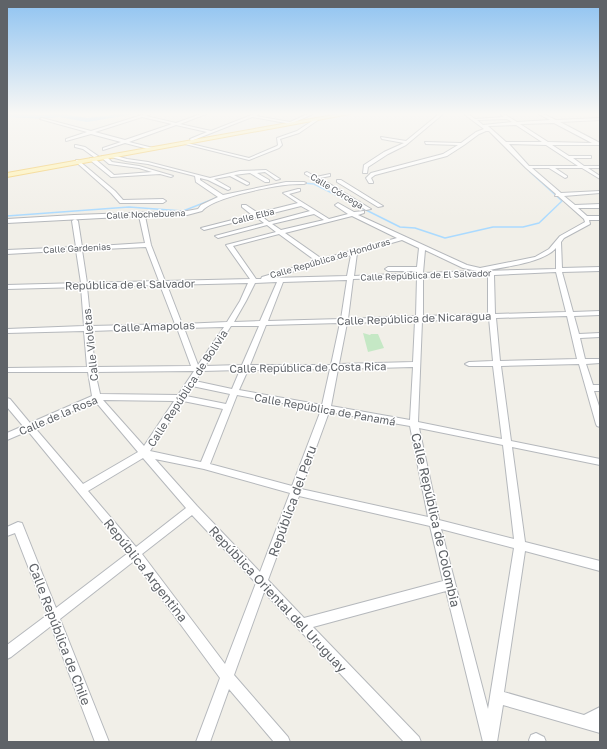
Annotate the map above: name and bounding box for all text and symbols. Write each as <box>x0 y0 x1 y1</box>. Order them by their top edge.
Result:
street label: Calle Córcega <box>308 171 366 211</box>
street label: Calle Elba <box>231 205 275 227</box>
street label: Calle Nochebuena <box>106 207 186 221</box>
street label: Calle República de Honduras <box>269 235 392 280</box>
street label: Calle Gardenias <box>43 241 111 255</box>
street label: Calle República de El Salvador <box>360 267 492 283</box>
street label: República de el Salvador <box>65 276 196 292</box>
street label: Calle Violetas <box>80 308 100 382</box>
street label: Calle República de Nicaragua <box>337 309 491 327</box>
street label: Calle Amapolas <box>113 318 195 334</box>
street label: Calle República de Bolivia <box>144 327 230 449</box>
street label: Calle República de Costa Rica <box>229 359 387 375</box>
street label: Calle República de Panamá <box>253 390 397 428</box>
street label: Calle de la Rosa <box>17 393 99 437</box>
street label: Calle República de Colombia <box>408 431 464 609</box>
street label: República del Peru <box>264 443 320 559</box>
street label: República Argentina <box>101 515 191 625</box>
street label: República Oriental del Uruguay <box>206 522 351 676</box>
street label: Calle República de Chile <box>25 561 95 707</box>

